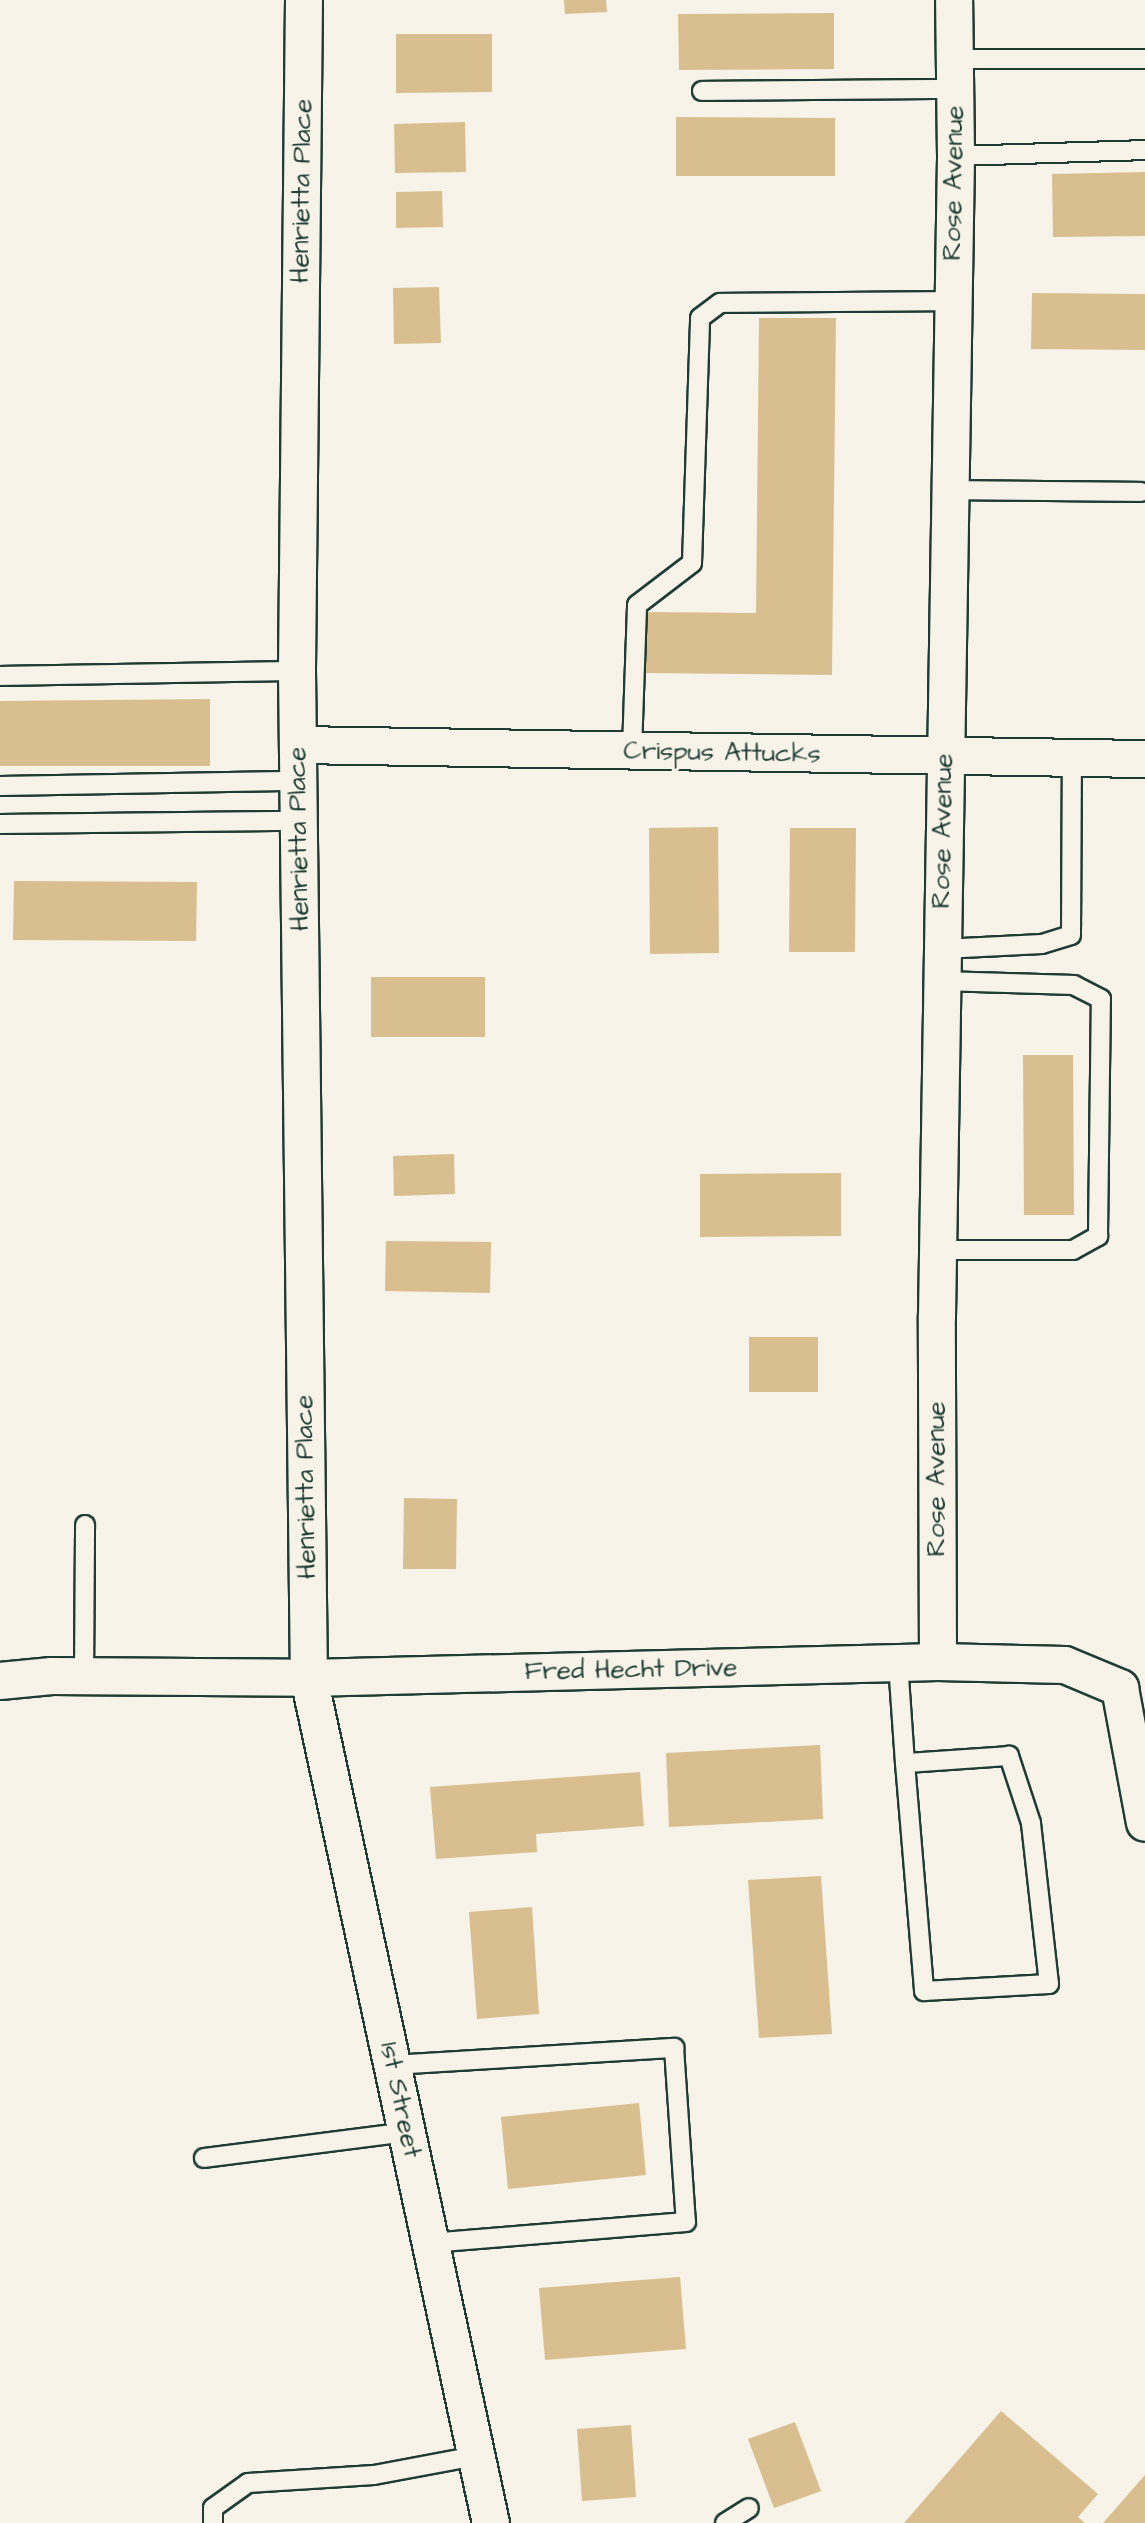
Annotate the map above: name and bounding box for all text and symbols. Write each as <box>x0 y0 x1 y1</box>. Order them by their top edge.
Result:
street label: Henrietta Place <box>285 99 319 283</box>
street label: Rose Avenue <box>937 105 971 261</box>
street label: Crispus Attucks <box>623 736 821 770</box>
street label: Henrietta Place <box>282 747 316 931</box>
street label: Rose Avenue <box>926 753 960 909</box>
street label: Henrietta Place <box>289 1395 323 1579</box>
street label: Rose Avenue <box>921 1401 953 1557</box>
street label: Fred Hecht Drive <box>524 1653 738 1687</box>
street label: 1st Street <box>373 2039 427 2161</box>

